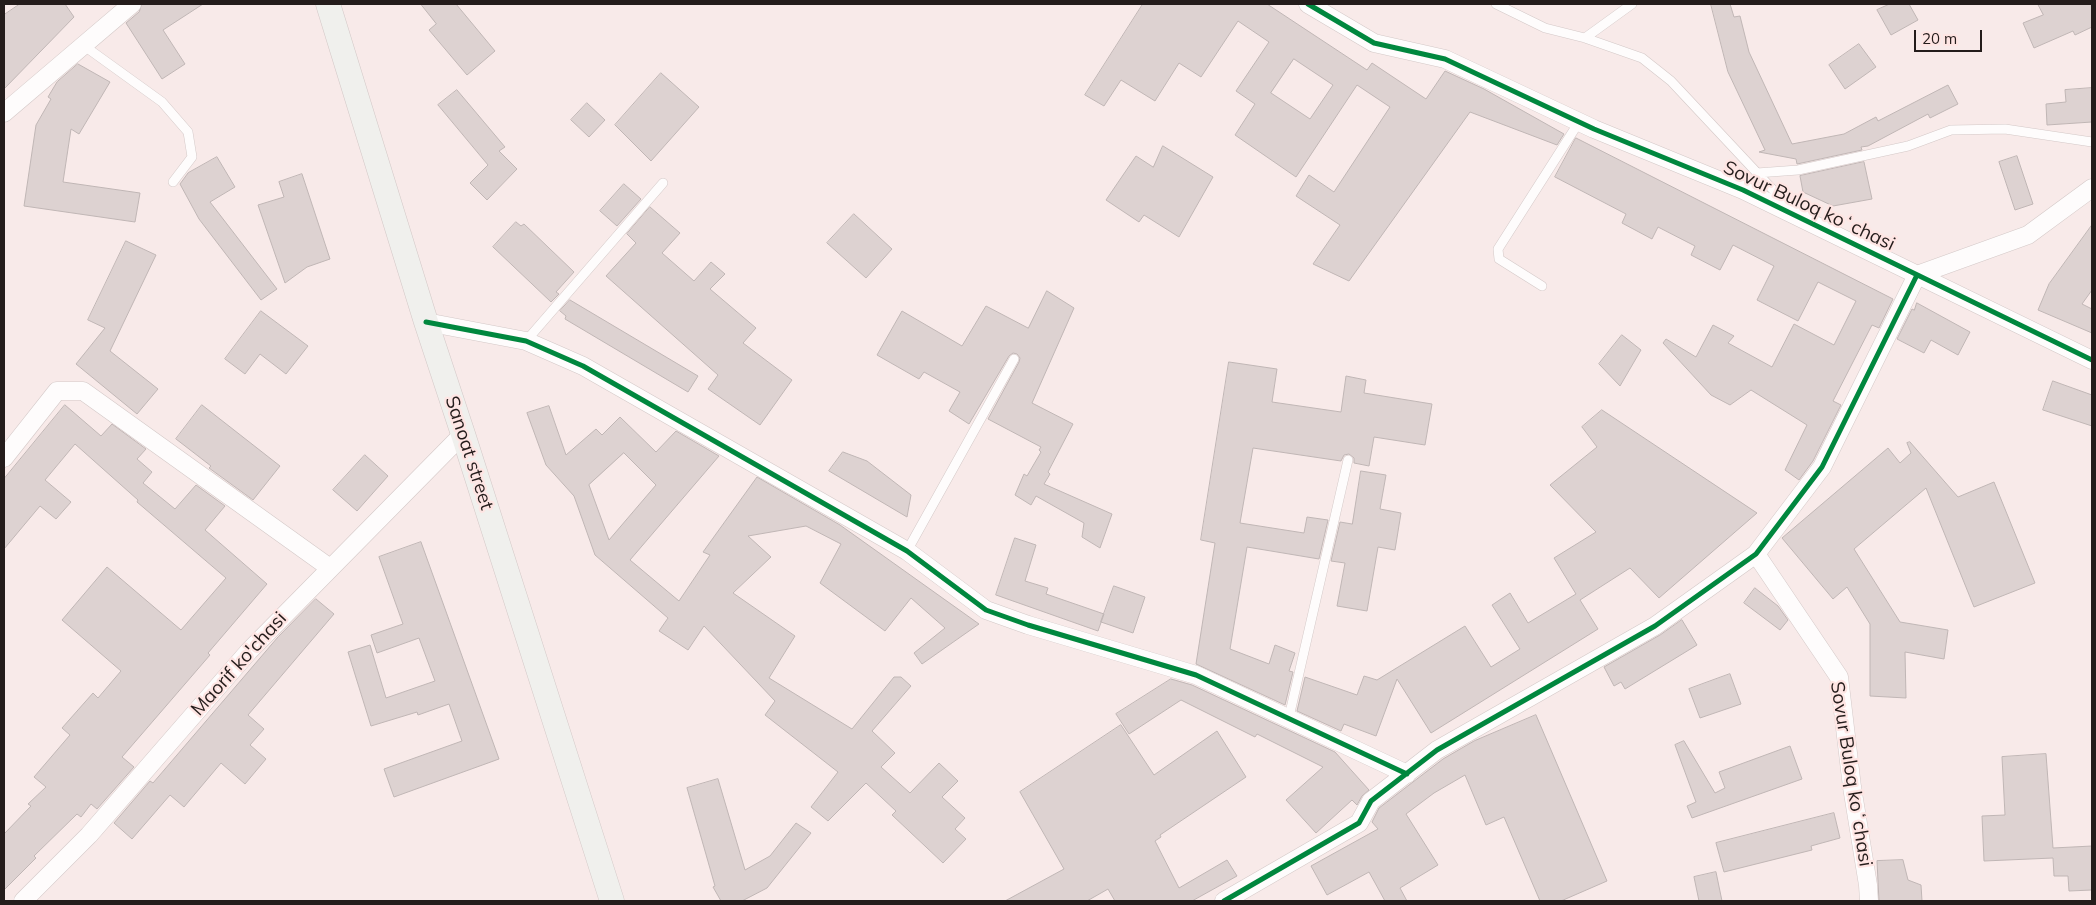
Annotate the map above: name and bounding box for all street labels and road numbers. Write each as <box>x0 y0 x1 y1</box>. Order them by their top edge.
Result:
street label: Sovur Buloq koʻchasi <box>1720 156 1898 256</box>
street label: Sanoat street <box>440 393 498 513</box>
street label: Maorif ko'chasi <box>186 607 292 721</box>
street label: Sovur Buloq koʻchasi <box>1825 680 1877 868</box>

